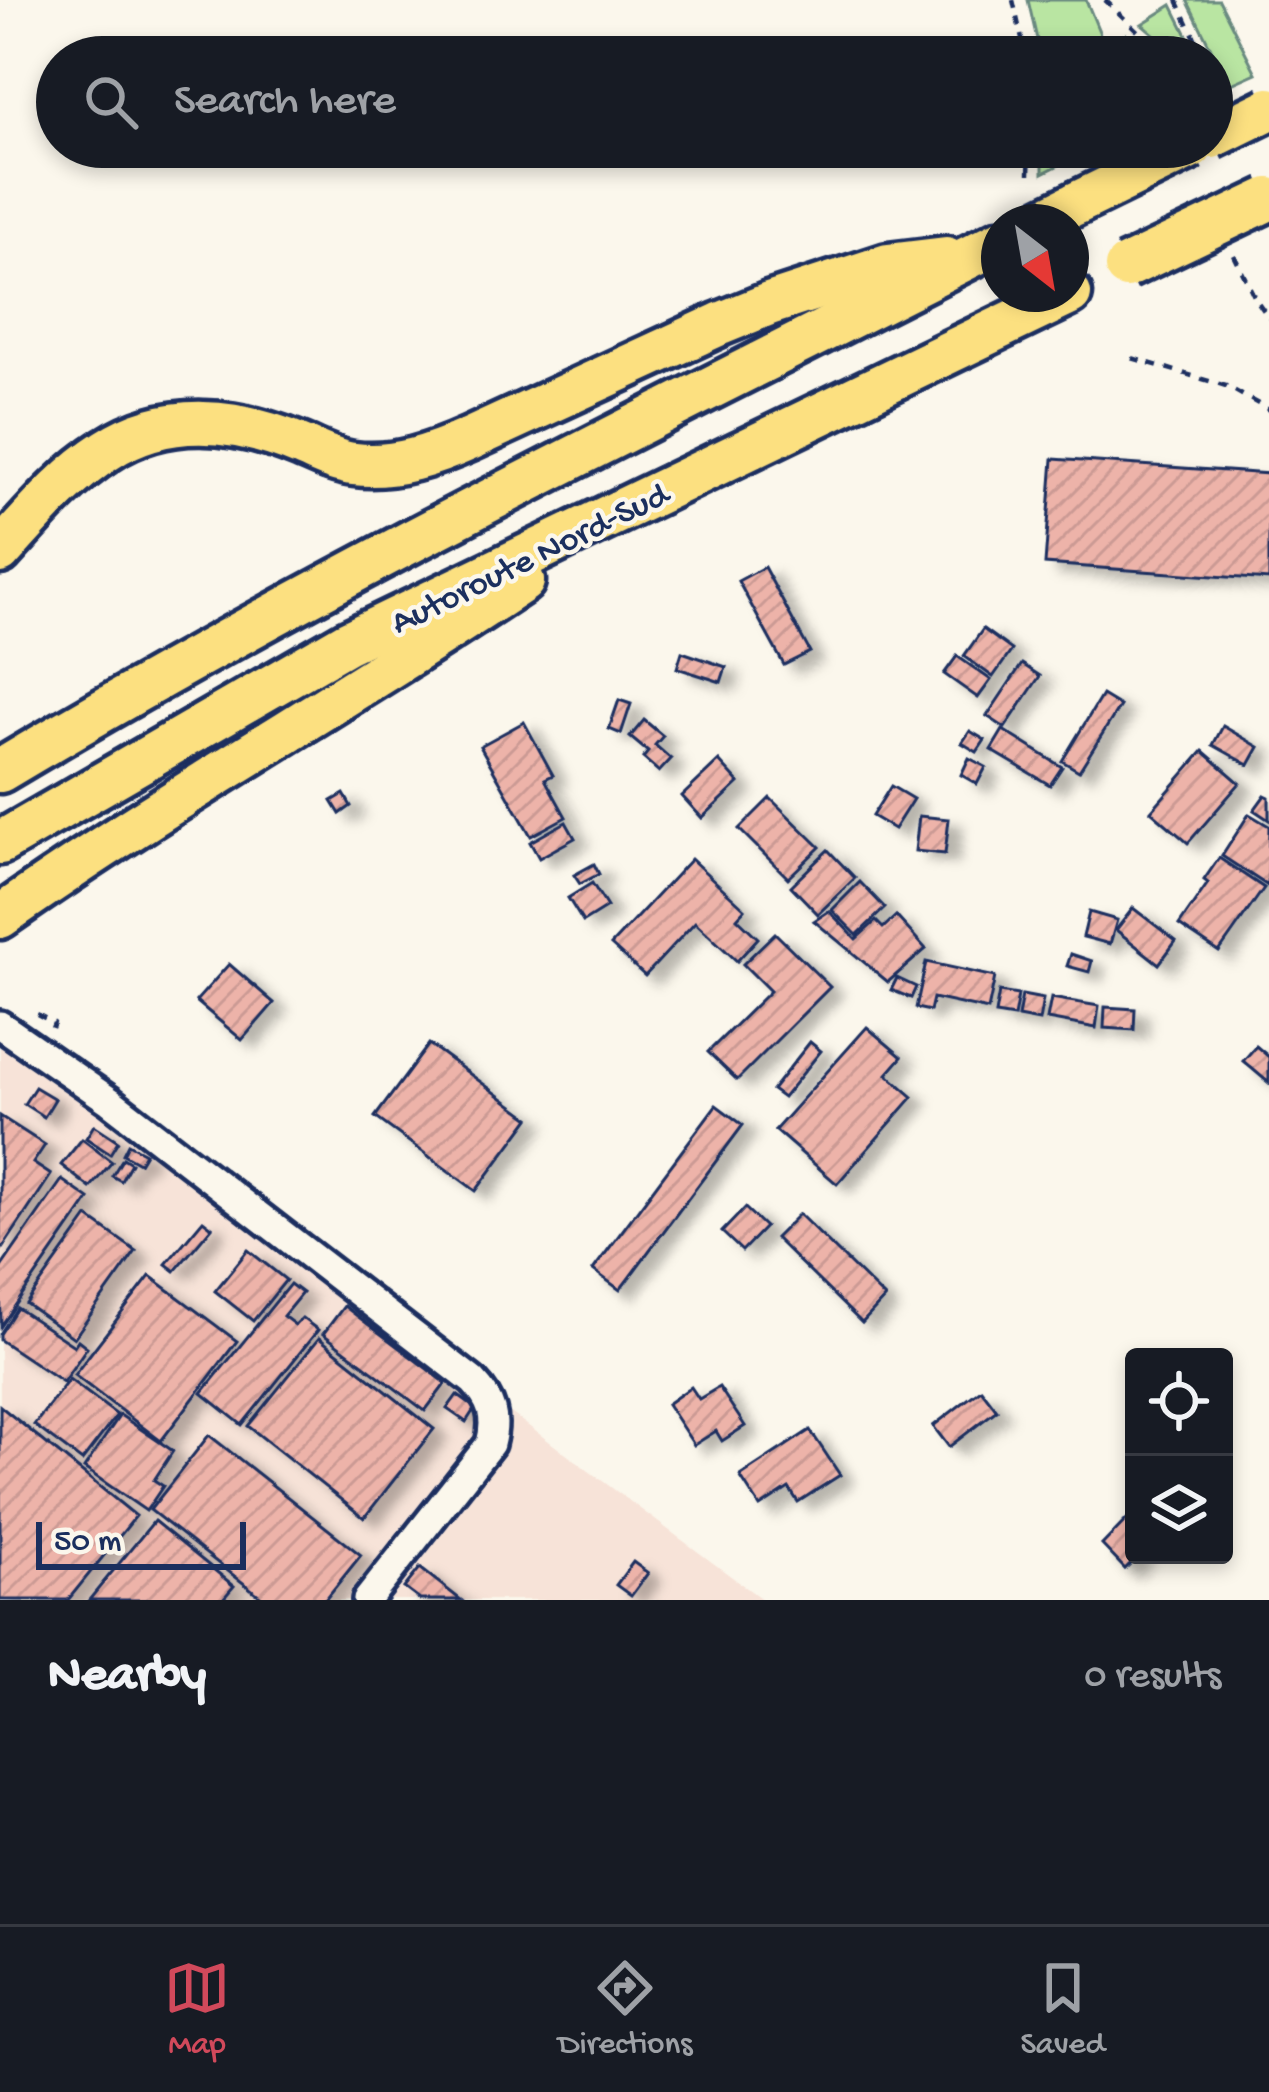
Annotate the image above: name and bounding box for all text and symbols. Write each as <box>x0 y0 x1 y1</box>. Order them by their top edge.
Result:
search box <box>36 36 1233 168</box>
icon: search <box>78 69 144 135</box>
text: Search here <box>174 76 396 129</box>
north arrow <box>981 204 1089 312</box>
street label: Autoroute Nord-Sud <box>385 474 679 647</box>
map controls <box>1125 1348 1233 1564</box>
button: locate <box>1125 1348 1233 1456</box>
button: layers <box>1125 1456 1233 1564</box>
scale bar <box>36 1516 246 1569</box>
text: 50 m <box>54 1524 121 1562</box>
text: Nearby <box>48 1648 206 1708</box>
text: 0 results <box>1084 1655 1221 1701</box>
tab: Map <box>164 1955 230 2065</box>
tab: Directions <box>558 1955 692 2065</box>
tab: Saved <box>1020 1955 1105 2065</box>

